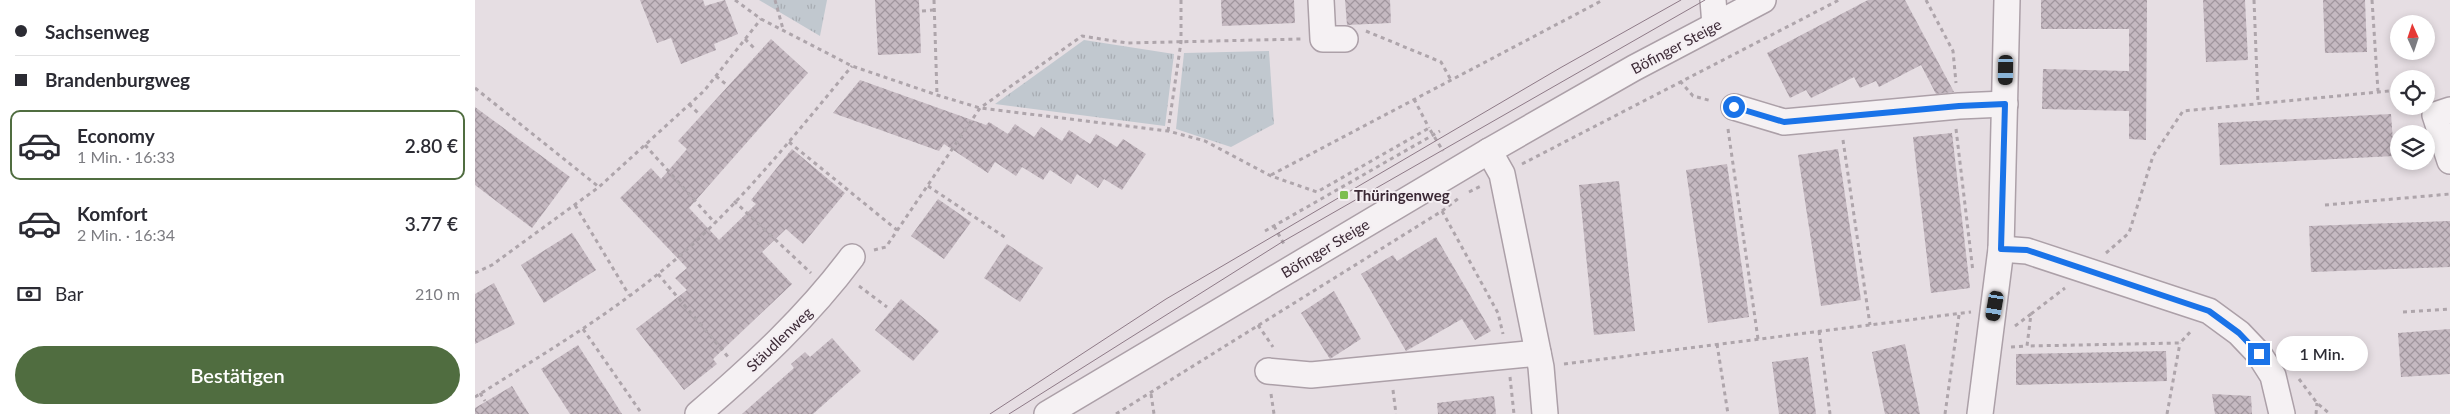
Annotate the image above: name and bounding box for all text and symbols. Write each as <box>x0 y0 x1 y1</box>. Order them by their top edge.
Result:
street label: Böfinger Steige <box>1628 15 1724 77</box>
north arrow <box>2390 15 2435 60</box>
map controls <box>2390 15 2435 170</box>
text: Sachsenweg <box>45 20 149 43</box>
car <box>1998 55 2013 85</box>
text: Brandenburgweg <box>45 68 190 91</box>
button: locate <box>2390 70 2435 115</box>
route start <box>1723 96 1745 118</box>
icon: car <box>17 123 62 168</box>
text: Economy <box>77 124 155 147</box>
button: layers <box>2390 125 2435 170</box>
text: 2.80 € <box>405 134 458 157</box>
text: 1 Min. · 16:33 <box>77 147 175 166</box>
place label: Thüringenweg <box>1354 186 1450 204</box>
marker: Thüringenweg <box>1338 189 1350 201</box>
icon: car <box>17 201 62 246</box>
text: Komfort <box>77 202 148 225</box>
text: 3.77 € <box>405 212 458 235</box>
street label: Böfinger Steige <box>1278 215 1372 281</box>
text: 2 Min. · 16:34 <box>77 225 175 244</box>
icon: cash <box>15 280 43 308</box>
text: Bar <box>55 282 84 305</box>
text: 210 m <box>415 284 460 303</box>
car <box>1985 290 2004 322</box>
street label: Stäudlenweg <box>742 303 816 375</box>
callout: 1 Min. <box>2277 336 2369 372</box>
route end <box>2248 343 2270 365</box>
text: 1 Min. <box>2300 344 2344 363</box>
button: Bestätigen <box>15 346 460 404</box>

